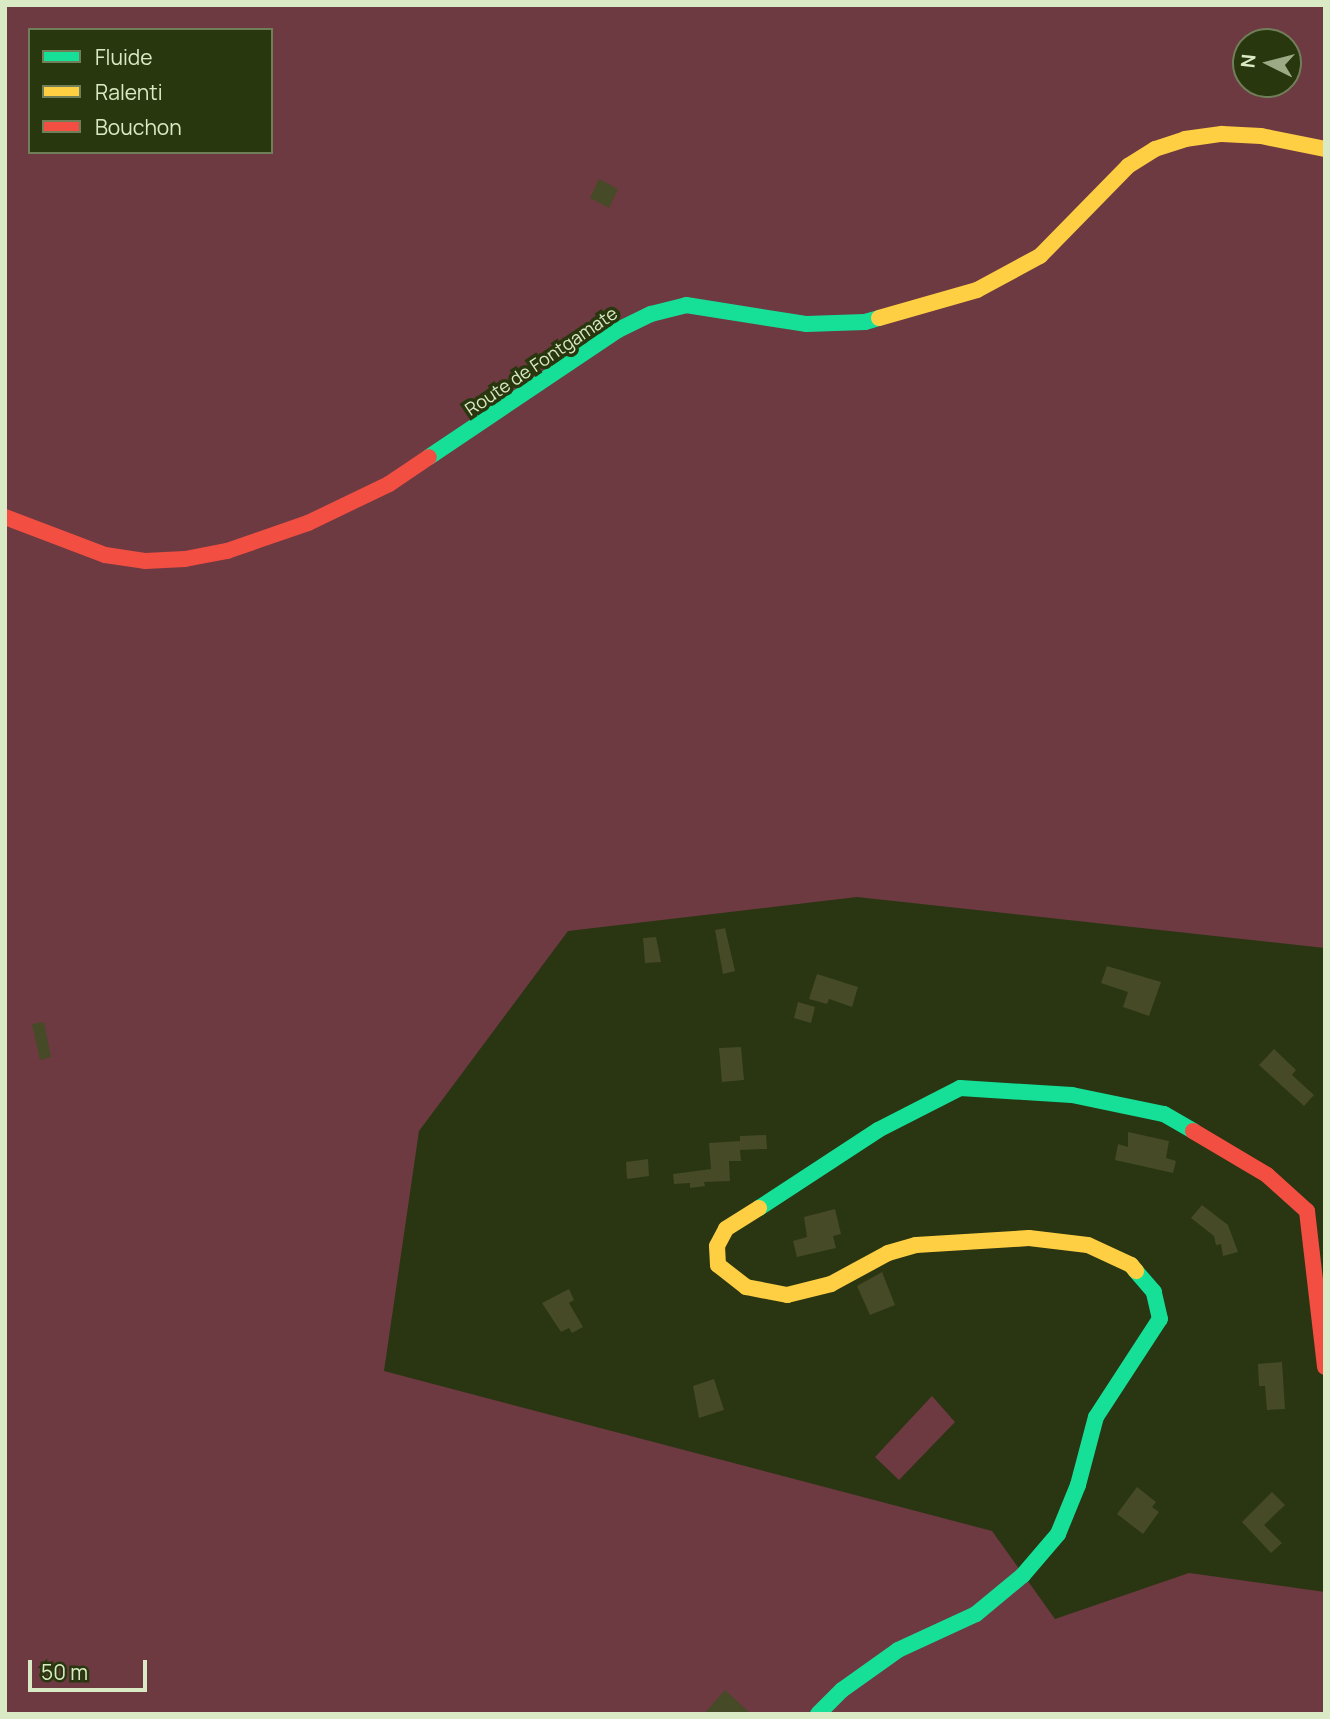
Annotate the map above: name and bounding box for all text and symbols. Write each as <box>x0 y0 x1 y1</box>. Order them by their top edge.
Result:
legend <box>28 28 273 154</box>
north arrow <box>1232 28 1302 98</box>
text: Fluide <box>95 43 153 71</box>
text: N <box>1234 53 1262 69</box>
text: Ralenti <box>95 78 163 106</box>
text: Bouchon <box>95 113 182 141</box>
street label: Route de Fontgamate <box>461 302 621 420</box>
scale bar <box>32 1646 150 1690</box>
text: 50 m <box>41 1658 88 1686</box>

